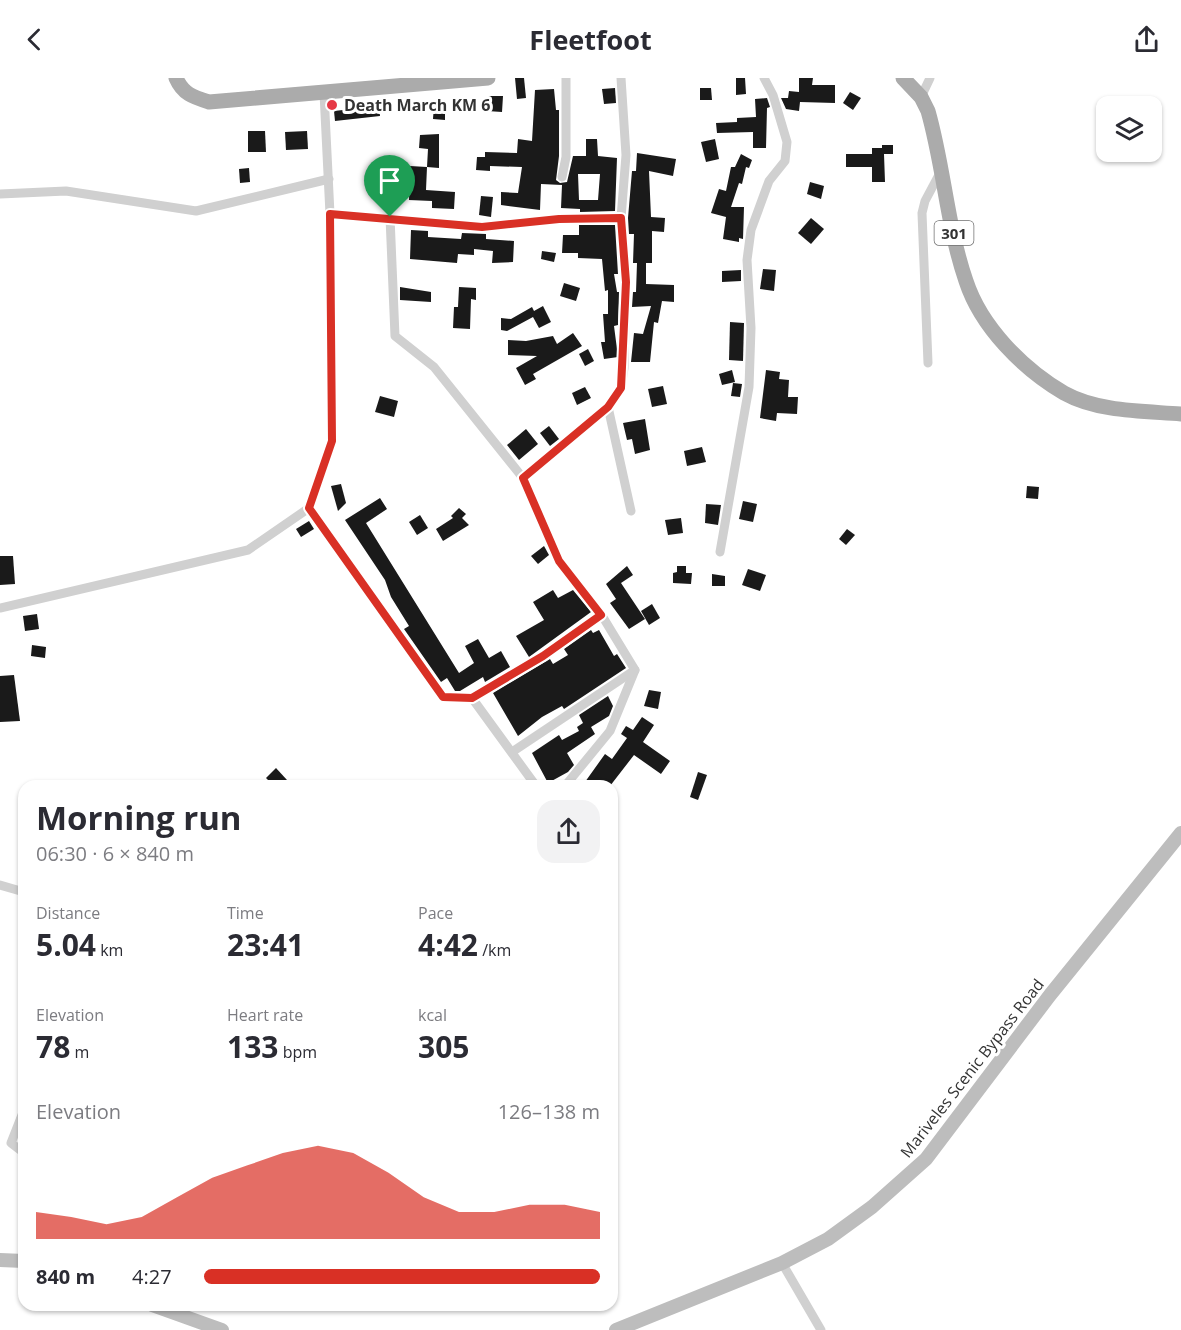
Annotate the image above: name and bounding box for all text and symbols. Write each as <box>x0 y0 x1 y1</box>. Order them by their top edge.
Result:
text: Fleetfoot <box>529 21 652 58</box>
icon: back <box>18 23 51 56</box>
icon: share <box>1130 23 1163 56</box>
place label: Death March KM 6 <box>344 94 491 116</box>
map controls <box>1096 96 1162 162</box>
button: layers <box>1096 96 1162 162</box>
marker: Death March KM 6 <box>325 98 339 112</box>
pin <box>364 155 415 217</box>
icon: arrive <box>373 164 406 197</box>
road number: 301 <box>934 221 974 245</box>
text: Morning run <box>36 795 242 840</box>
button: share <box>537 800 600 863</box>
text: 06:30 · 6 × 840 m <box>36 840 194 867</box>
text: Distance <box>36 902 100 924</box>
text: Time <box>227 902 264 924</box>
text: Pace <box>418 902 453 924</box>
text: 5.04 <box>36 924 96 965</box>
text: 23:41 <box>227 924 304 965</box>
text: 4:42 <box>418 924 478 965</box>
text: km <box>96 939 123 961</box>
text: /km <box>478 939 511 961</box>
street label: Mariveles Scenic Bypass Road <box>895 974 1049 1162</box>
text: Elevation <box>36 1004 104 1026</box>
text: Heart rate <box>227 1004 303 1026</box>
text: kcal <box>418 1004 447 1026</box>
text: 78 <box>36 1026 70 1067</box>
text: 133 <box>227 1026 278 1067</box>
text: 305 <box>418 1026 469 1067</box>
text: m <box>70 1041 89 1063</box>
text: bpm <box>278 1041 317 1063</box>
text: Elevation <box>36 1098 121 1125</box>
text: 126–138 m <box>498 1098 600 1125</box>
text: 840 m <box>36 1263 95 1290</box>
text: 4:27 <box>132 1263 172 1290</box>

